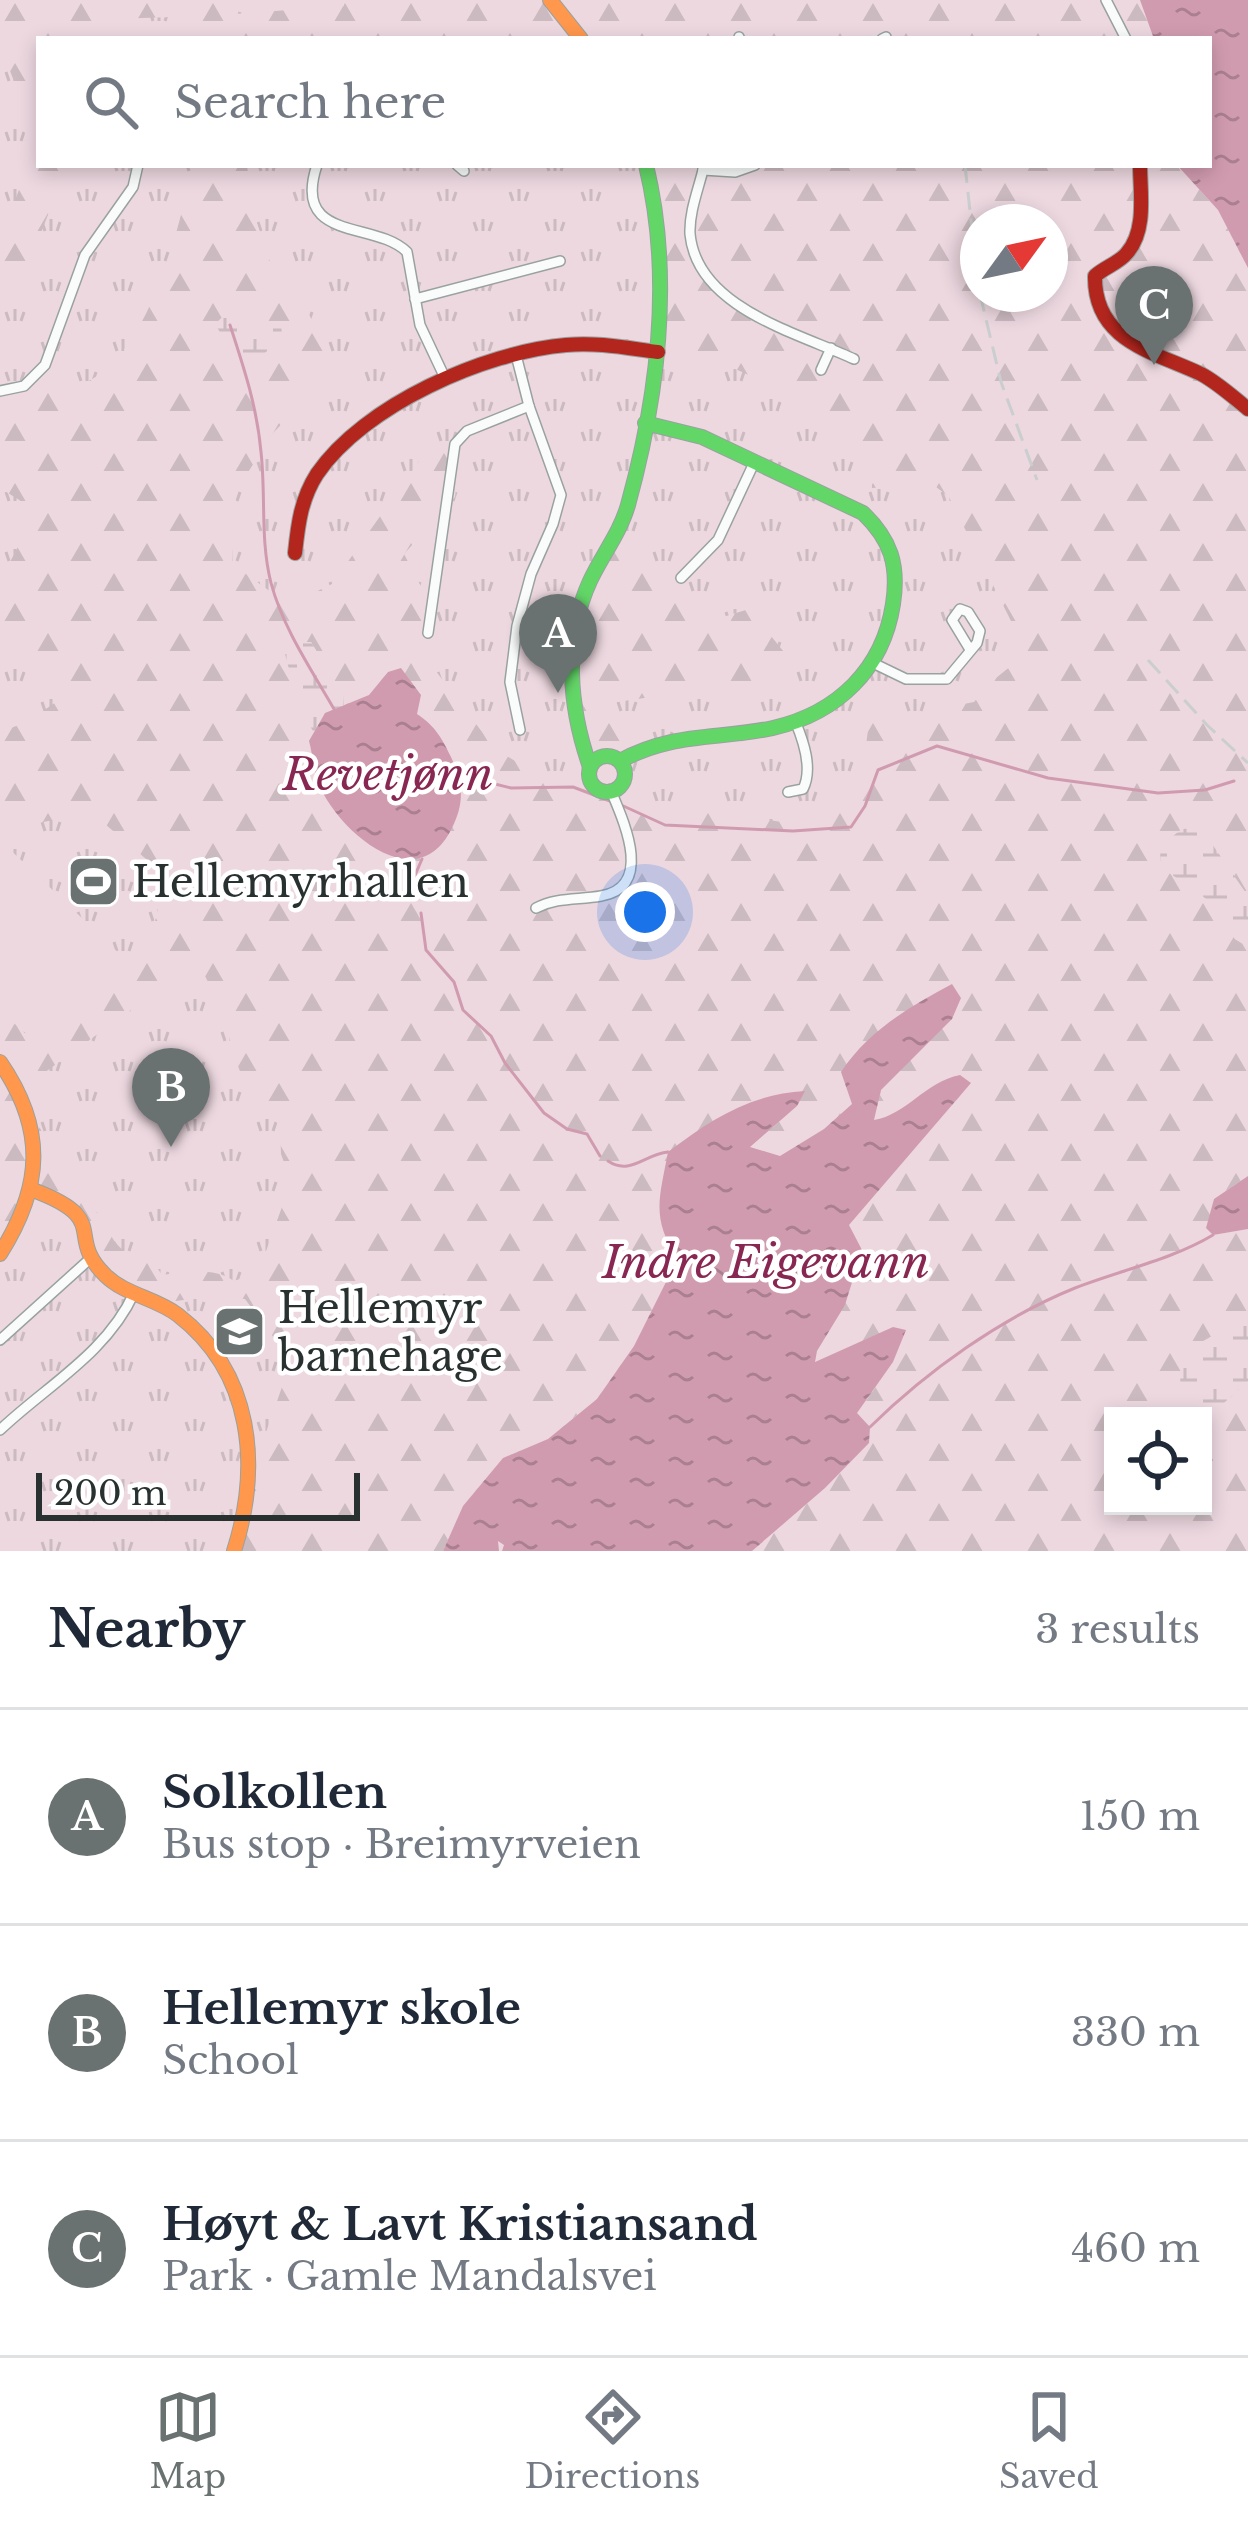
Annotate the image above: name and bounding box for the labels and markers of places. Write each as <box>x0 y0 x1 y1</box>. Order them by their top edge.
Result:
pin: C <box>1115 266 1193 365</box>
pin: A <box>519 594 597 693</box>
sports icon: Hellemyrhallen <box>65 854 121 910</box>
place label: Hellemyrhallen <box>132 856 469 908</box>
pin: B <box>132 1048 210 1147</box>
place label: Hellemyr barnehage <box>277 1282 503 1382</box>
school or university icon: Hellemyr barnehage <box>211 1304 267 1360</box>

